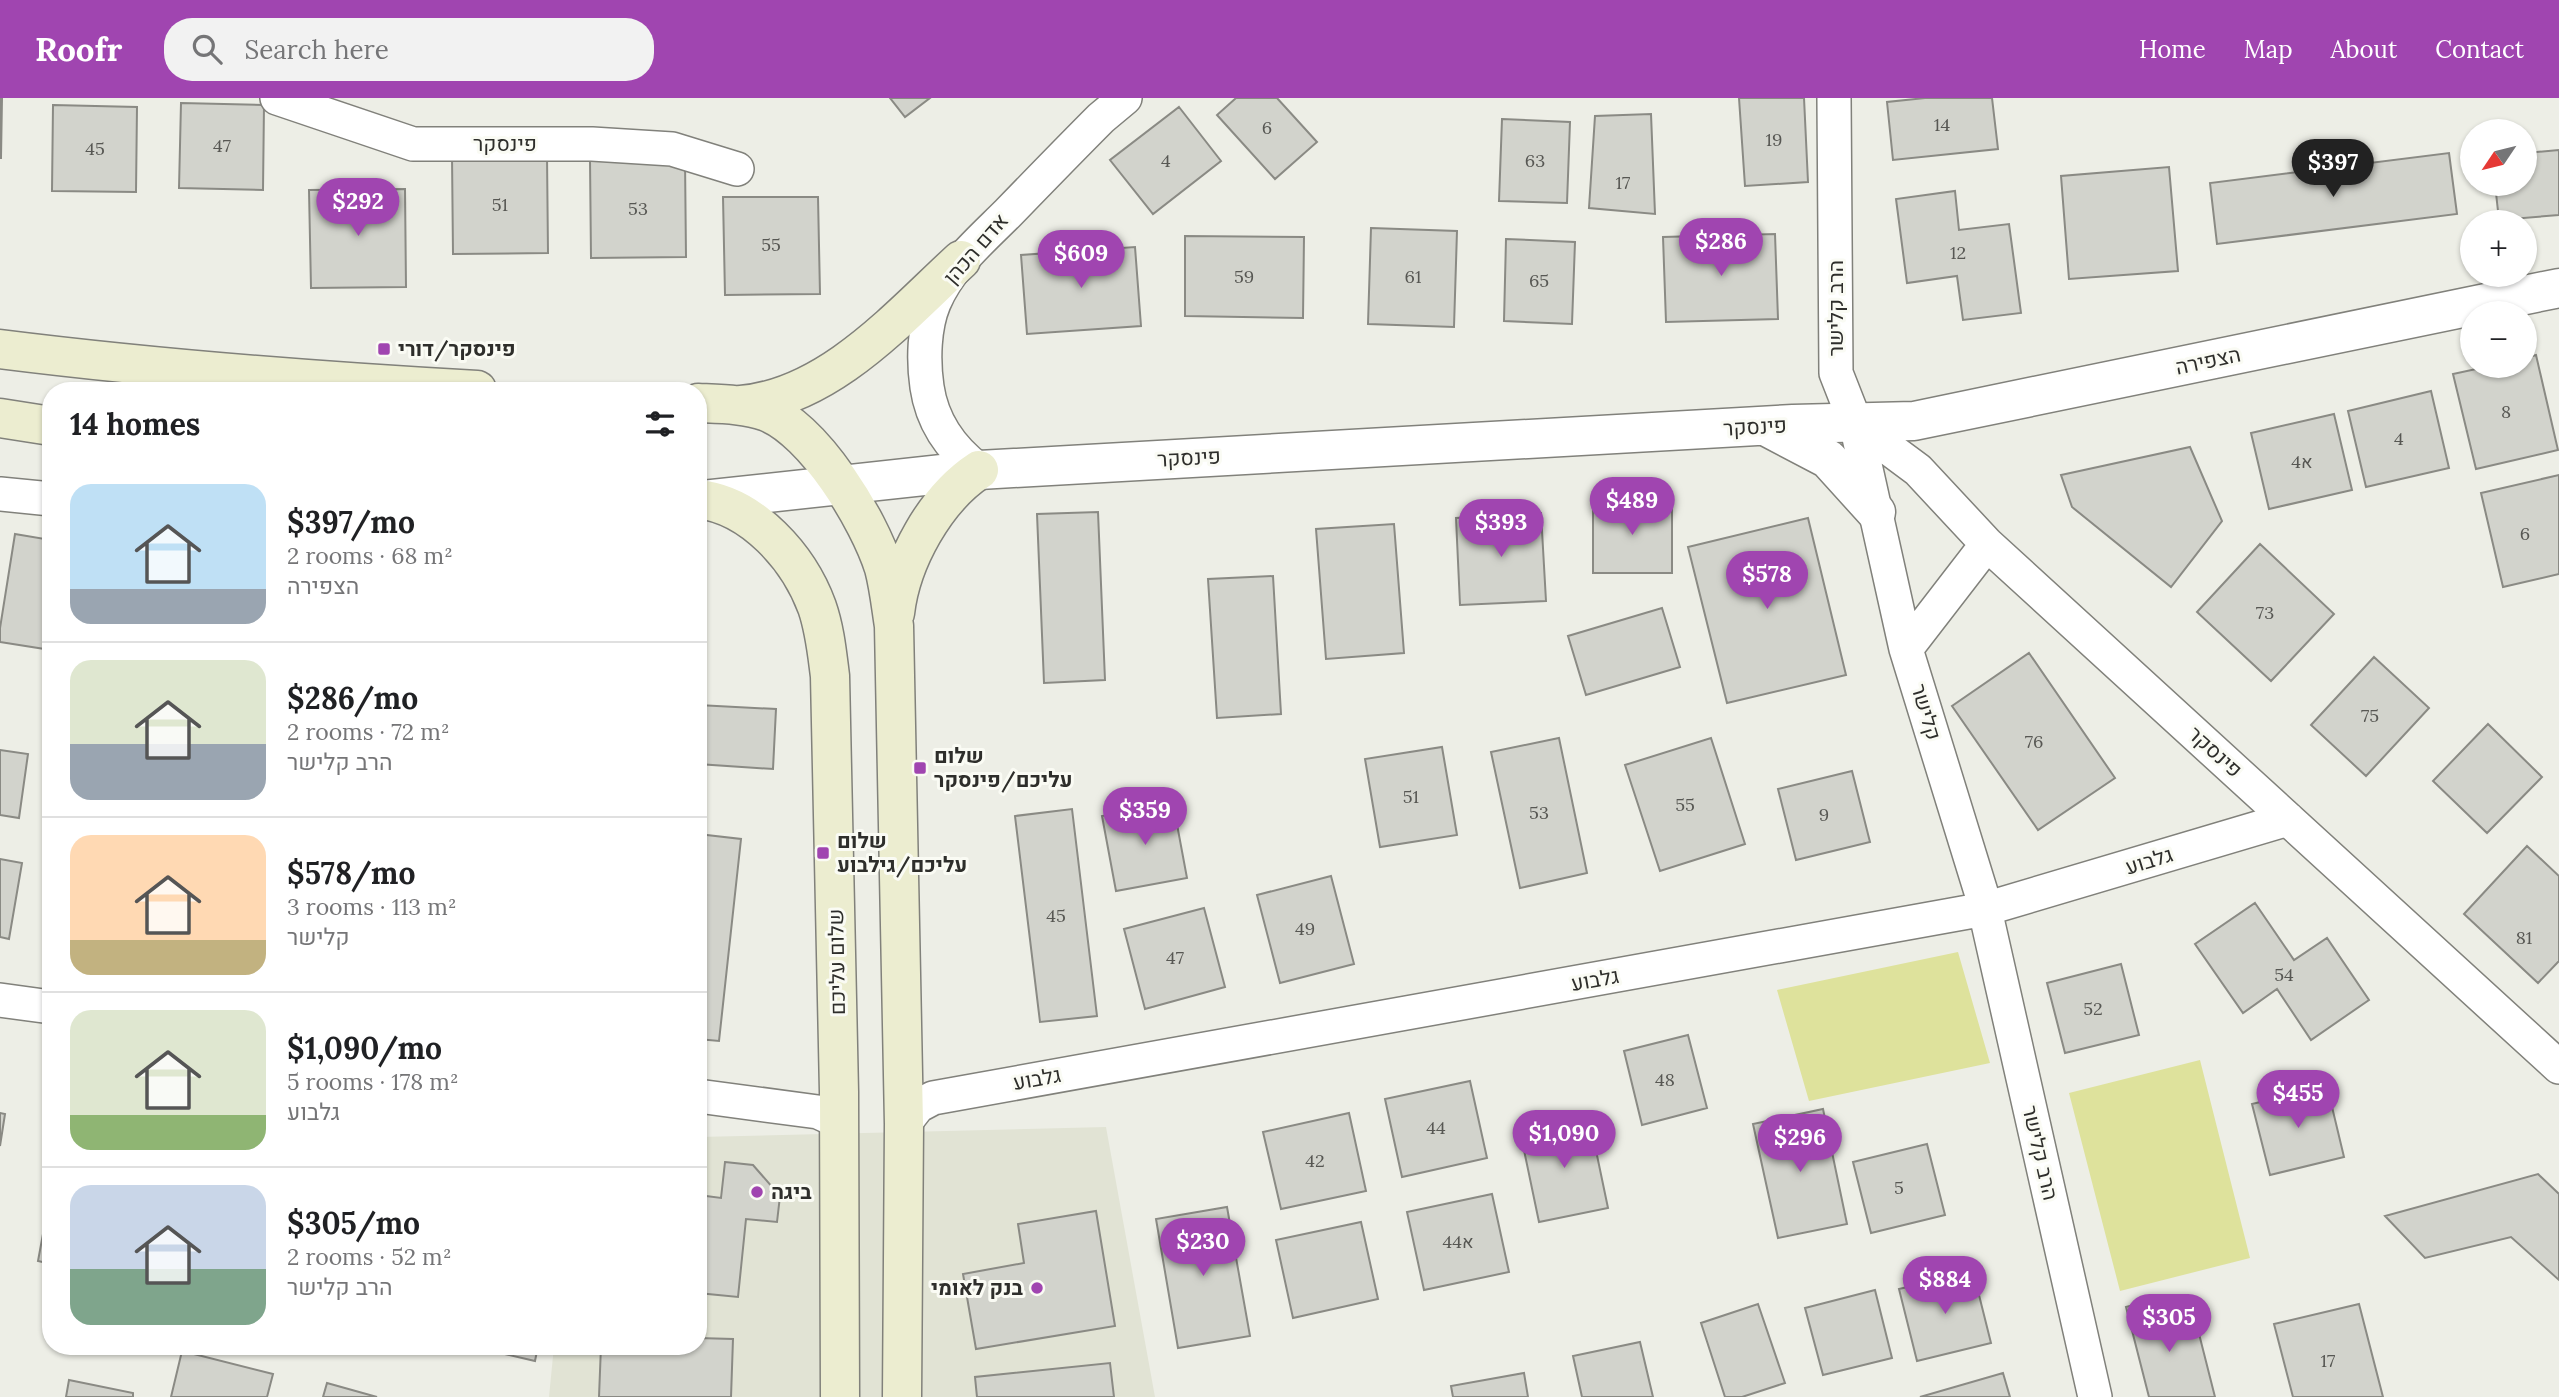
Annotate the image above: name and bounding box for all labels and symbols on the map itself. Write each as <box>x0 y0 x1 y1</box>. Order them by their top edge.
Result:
house number: 14 <box>1934 113 1950 136</box>
house number: 6 <box>1262 116 1272 139</box>
north arrow <box>2460 119 2538 196</box>
house number: 19 <box>1766 128 1782 151</box>
street label: פינסקר <box>473 130 537 157</box>
house number: 47 <box>213 134 231 157</box>
house number: 45 <box>85 137 105 160</box>
pin: $397 <box>2292 140 2374 199</box>
house number: 4 <box>1161 149 1171 172</box>
house number: 63 <box>1525 149 1545 172</box>
house number: 17 <box>1616 171 1630 194</box>
pin: $292 <box>317 178 399 238</box>
house number: 51 <box>492 193 508 216</box>
house number: 53 <box>628 197 648 220</box>
street label: אדם הכהן <box>937 208 1014 290</box>
pin: $286 <box>1680 218 1762 278</box>
pin: $609 <box>1040 230 1122 290</box>
house number: 55 <box>761 233 781 256</box>
house number: 12 <box>1950 241 1966 264</box>
street label: הרב קלישר <box>1822 260 1849 356</box>
house number: 59 <box>1234 265 1254 288</box>
house number: 61 <box>1405 265 1421 288</box>
house number: 65 <box>1529 269 1549 292</box>
place label: פינסקר/דורי <box>398 335 516 362</box>
street label: הצפירה <box>2173 340 2243 381</box>
marker: פינסקר/דורי <box>376 341 392 357</box>
house number: 8 <box>2501 400 2511 423</box>
street label: פינסקר <box>1722 411 1788 442</box>
house number: 4 <box>2394 427 2404 450</box>
street label: פינסקר <box>1156 442 1222 473</box>
house number: 4א <box>2291 450 2313 473</box>
pin: $489 <box>1591 478 1673 537</box>
pin: $393 <box>1460 500 1542 559</box>
house number: 6 <box>2520 522 2530 545</box>
pin: $578 <box>1726 552 1808 611</box>
house number: 73 <box>2256 601 2274 624</box>
street label: קלישר <box>1905 681 1948 743</box>
house number: 75 <box>2361 704 2379 727</box>
street label: פינסקר <box>2183 720 2248 783</box>
house number: 76 <box>2025 730 2043 753</box>
place label: שלום עליכם/פינסקר <box>934 742 1073 793</box>
marker: שלום עליכם/פינסקר <box>912 760 928 776</box>
house number: 51 <box>1403 785 1419 808</box>
pin: $359 <box>1104 788 1186 847</box>
house number: 55 <box>1675 793 1695 816</box>
house number: 53 <box>1529 801 1549 824</box>
house number: 9 <box>1819 803 1829 826</box>
place label: שלום עליכם/גילבוע <box>837 827 967 878</box>
street label: גלבוע <box>2122 841 2176 880</box>
marker: שלום עליכם/גילבוע <box>815 845 831 861</box>
house number: 45 <box>1046 904 1066 927</box>
street label: שלום עליכם <box>822 909 851 1015</box>
house number: 49 <box>1295 917 1315 940</box>
house number: 81 <box>2516 926 2532 949</box>
house number: 47 <box>1166 946 1184 969</box>
street label: גלבוע <box>1569 962 1621 997</box>
house number: 54 <box>2274 963 2294 986</box>
house number: 52 <box>2083 997 2103 1020</box>
street label: גלבוע <box>1011 1061 1063 1096</box>
house number: 48 <box>1655 1068 1675 1091</box>
pin: $455 <box>2257 1070 2339 1130</box>
street label: הרב קלישר <box>2016 1103 2064 1203</box>
pin: $1,090 <box>1507 1110 1621 1170</box>
pin: $296 <box>1759 1114 1841 1174</box>
house number: 44 <box>1426 1116 1446 1139</box>
house number: 42 <box>1305 1149 1325 1172</box>
house number: 5 <box>1894 1176 1904 1199</box>
place label: ביגה <box>771 1178 812 1205</box>
marker: ביגה <box>749 1184 765 1200</box>
pin: $230 <box>1162 1218 1244 1278</box>
house number: 44א <box>1442 1230 1474 1253</box>
pin: $884 <box>1904 1256 1986 1316</box>
place label: בנק לאומי <box>931 1274 1024 1301</box>
marker: בנק לאומי <box>1029 1280 1045 1296</box>
pin: $305 <box>2128 1294 2210 1354</box>
house number: 17 <box>2321 1349 2335 1372</box>

